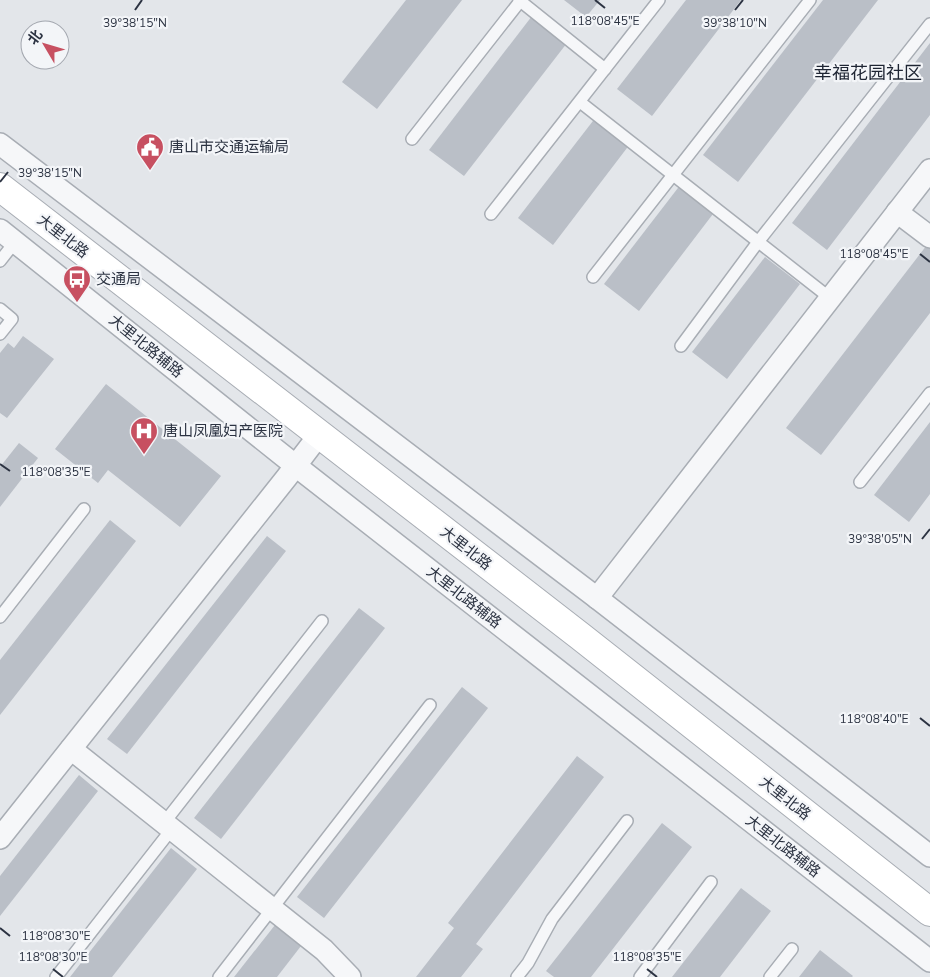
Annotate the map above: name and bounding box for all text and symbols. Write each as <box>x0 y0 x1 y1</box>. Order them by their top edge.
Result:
text: 118°08'45"E <box>570 13 640 29</box>
text: 39°38'15"N <box>103 15 167 31</box>
text: 39°38'10"N <box>703 15 767 31</box>
north arrow <box>20 20 70 70</box>
text: 北 <box>23 26 47 49</box>
district label: 幸福花园社区 <box>814 61 922 85</box>
public building icon: 唐山市交通运输局 <box>135 132 165 171</box>
place label: 唐山市交通运输局 <box>169 137 289 157</box>
text: 39°38'15"N <box>18 165 82 181</box>
street label: 大里北路 <box>33 210 93 262</box>
text: 118°08'45"E <box>839 246 909 262</box>
bus stop icon: 交通局 <box>62 264 92 303</box>
place label: 交通局 <box>96 269 141 289</box>
street label: 大里北路辅路 <box>105 310 187 382</box>
hospital icon: 唐山凤凰妇产医院 <box>129 416 159 455</box>
place label: 唐山凤凰妇产医院 <box>163 421 283 441</box>
text: 118°08'35"E <box>21 464 91 480</box>
street label: 大里北路 <box>436 522 496 574</box>
text: 39°38'05"N <box>848 531 912 547</box>
street label: 大里北路辅路 <box>422 561 506 633</box>
text: 118°08'40"E <box>839 711 909 727</box>
street label: 大里北路 <box>755 772 815 824</box>
street label: 大里北路辅路 <box>741 810 825 882</box>
text: 118°08'30"E <box>21 928 91 944</box>
text: 118°08'30"E <box>18 949 88 965</box>
text: 118°08'35"E <box>612 949 682 965</box>

